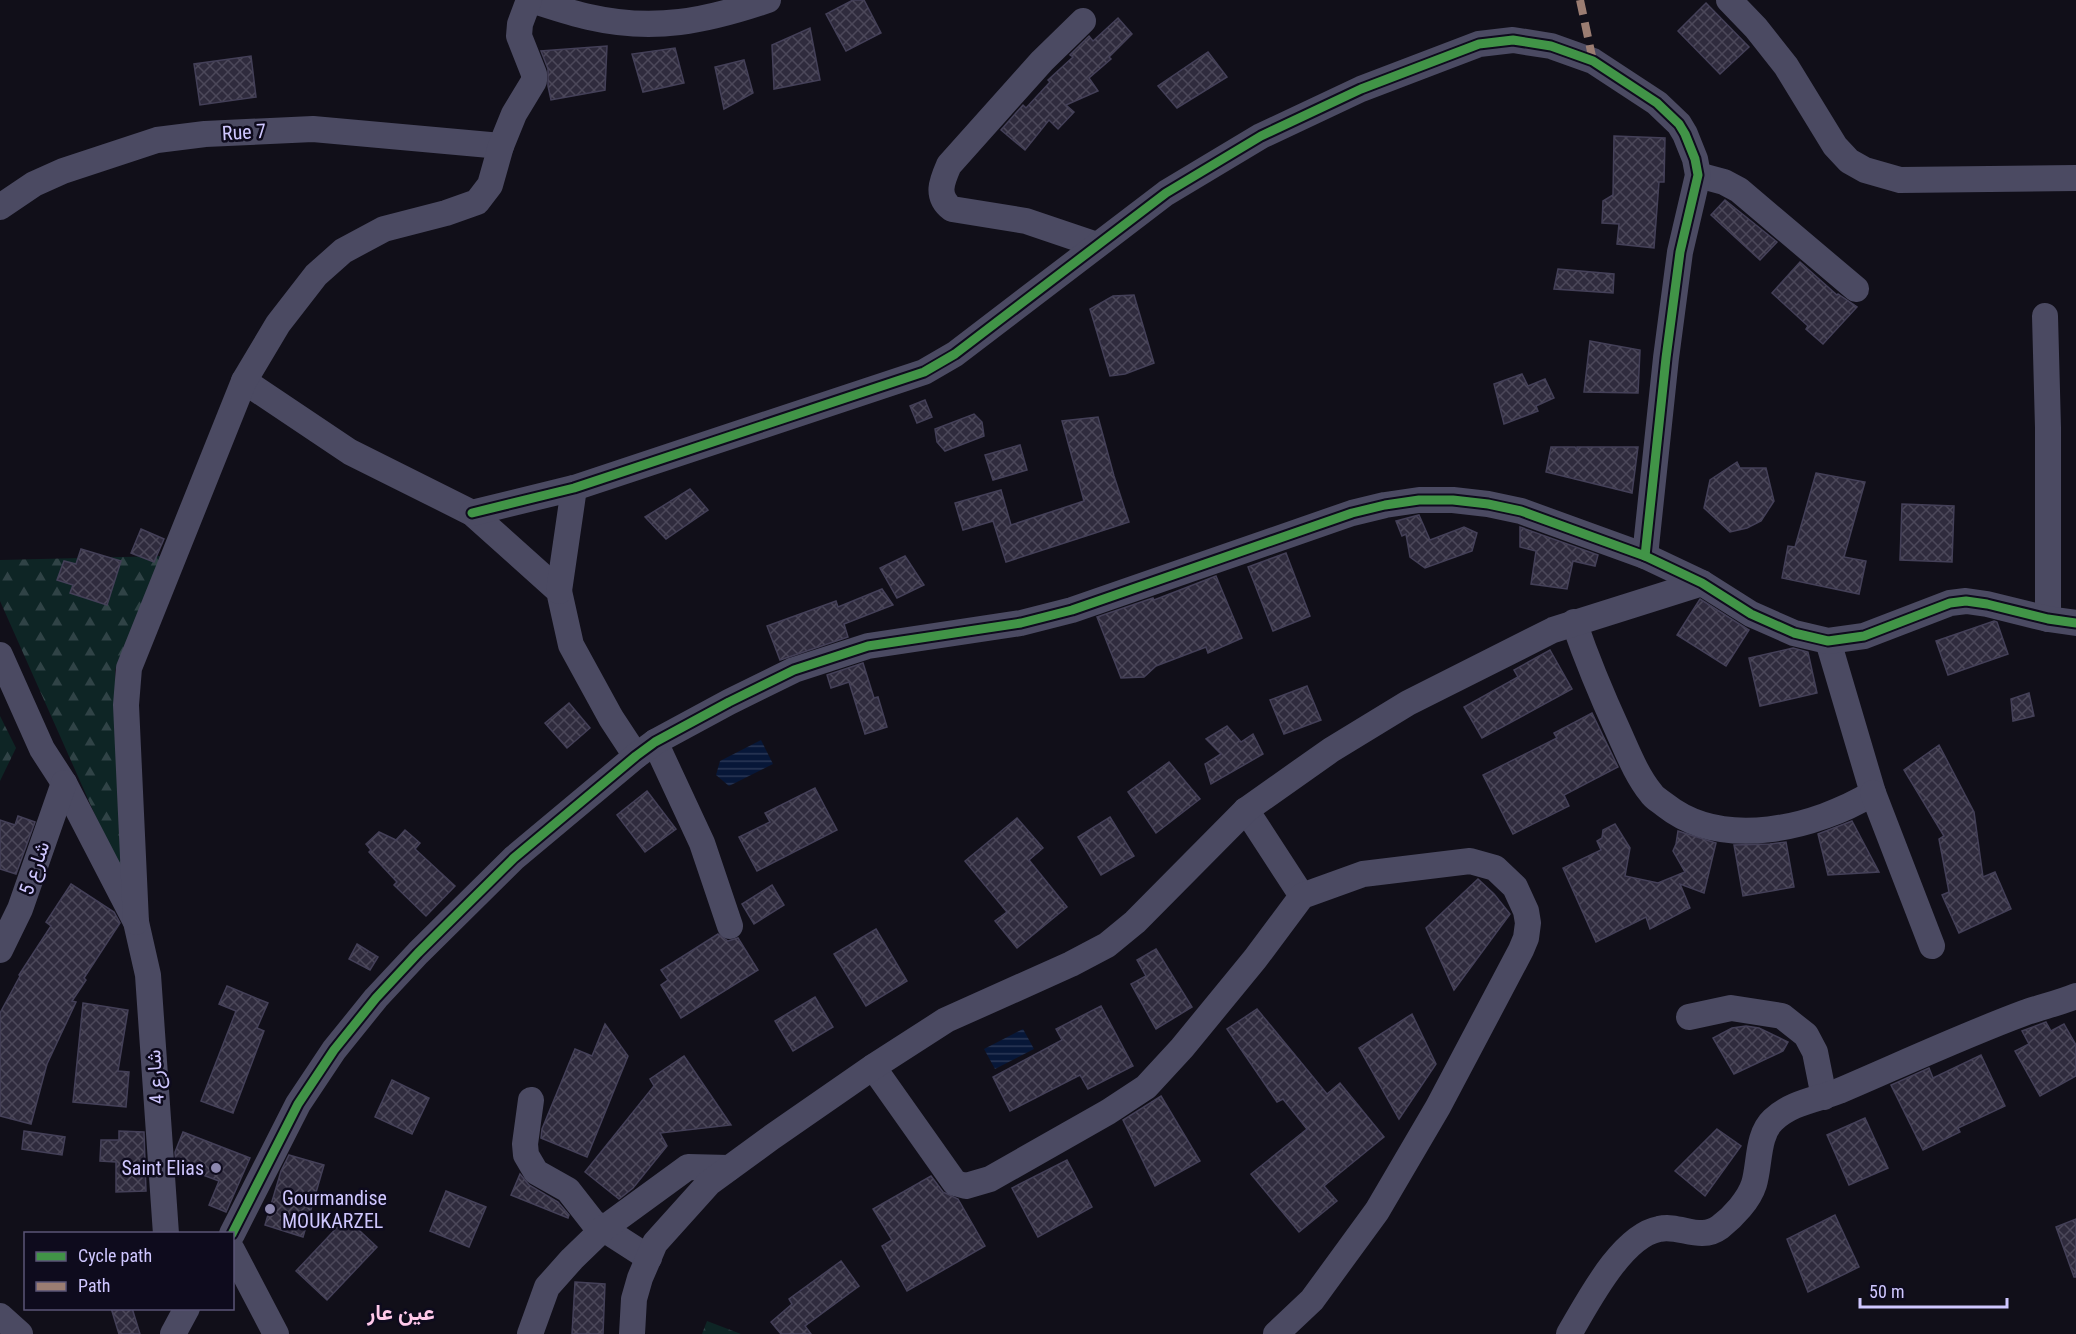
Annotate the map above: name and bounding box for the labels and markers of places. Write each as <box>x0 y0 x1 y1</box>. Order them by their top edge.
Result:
place label: Saint Elias <box>121 1156 204 1180</box>
marker: Saint Elias <box>209 1161 223 1175</box>
place label: Gourmandise MOUKARZEL <box>282 1186 387 1233</box>
marker: Gourmandise MOUKARZEL <box>263 1202 277 1216</box>

